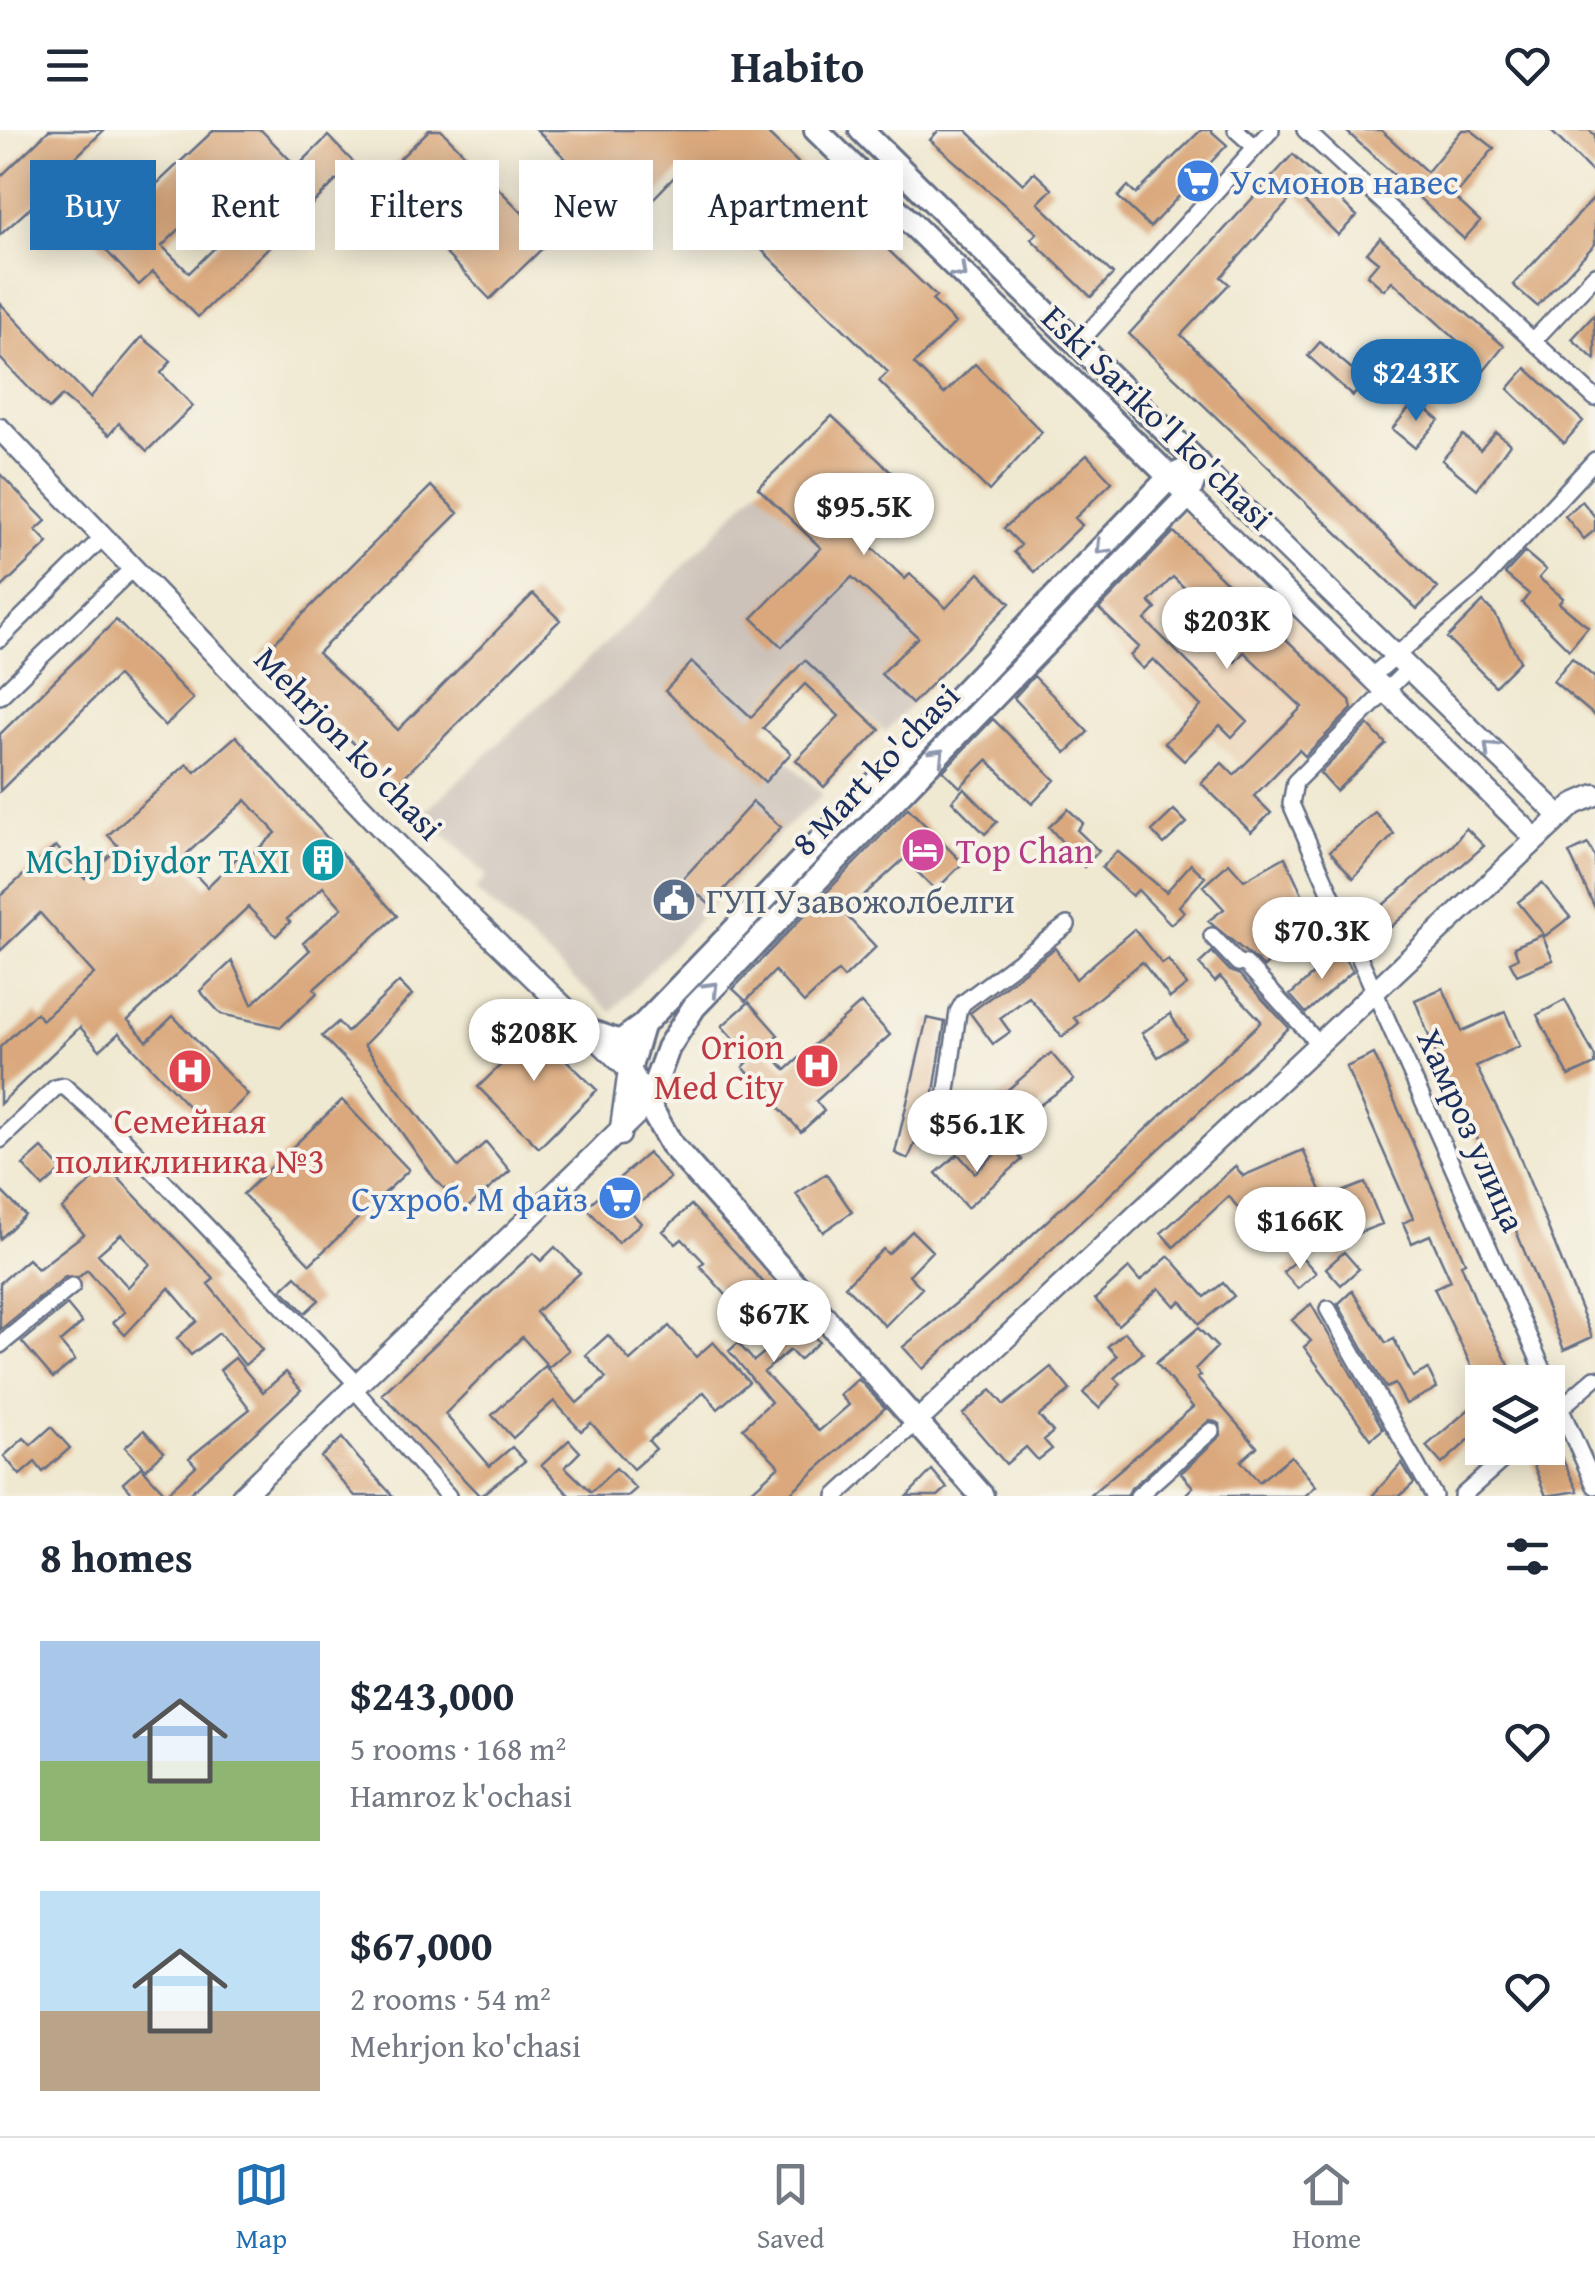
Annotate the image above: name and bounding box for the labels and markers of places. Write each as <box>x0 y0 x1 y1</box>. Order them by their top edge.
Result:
place label: Усмонов навес <box>1230 156 1459 207</box>
supermarket icon: Усмонов навес <box>1175 158 1221 204</box>
pin: $243K <box>1346 339 1486 424</box>
pin: $95.5K <box>783 473 945 558</box>
pin: $203K <box>1157 587 1297 672</box>
place label: Top Chan <box>956 825 1094 876</box>
hotel icon: Top Chan <box>900 827 946 873</box>
place label: MChJ Diydor TAXI <box>25 835 290 886</box>
building icon: MChJ Diydor TAXI <box>300 837 346 883</box>
place label: ГУП Узавожолбелги <box>706 875 1015 926</box>
public building icon: ГУП Узавожолбелги <box>651 877 697 923</box>
pin: $70.3K <box>1241 897 1403 982</box>
pin: $208K <box>464 999 604 1084</box>
place label: Orion Med City <box>654 1021 785 1112</box>
hospital icon: Orion Med City <box>794 1043 840 1089</box>
hospital icon: Семейная поликлиника №3 <box>167 1048 213 1094</box>
pin: $56.1K <box>896 1090 1058 1175</box>
place label: Семейная поликлиника №3 <box>55 1095 325 1186</box>
place label: Сухроб. М файз <box>351 1173 588 1224</box>
supermarket icon: Сухроб. М файз <box>597 1175 643 1221</box>
pin: $166K <box>1230 1187 1370 1272</box>
pin: $67K <box>715 1280 833 1365</box>

